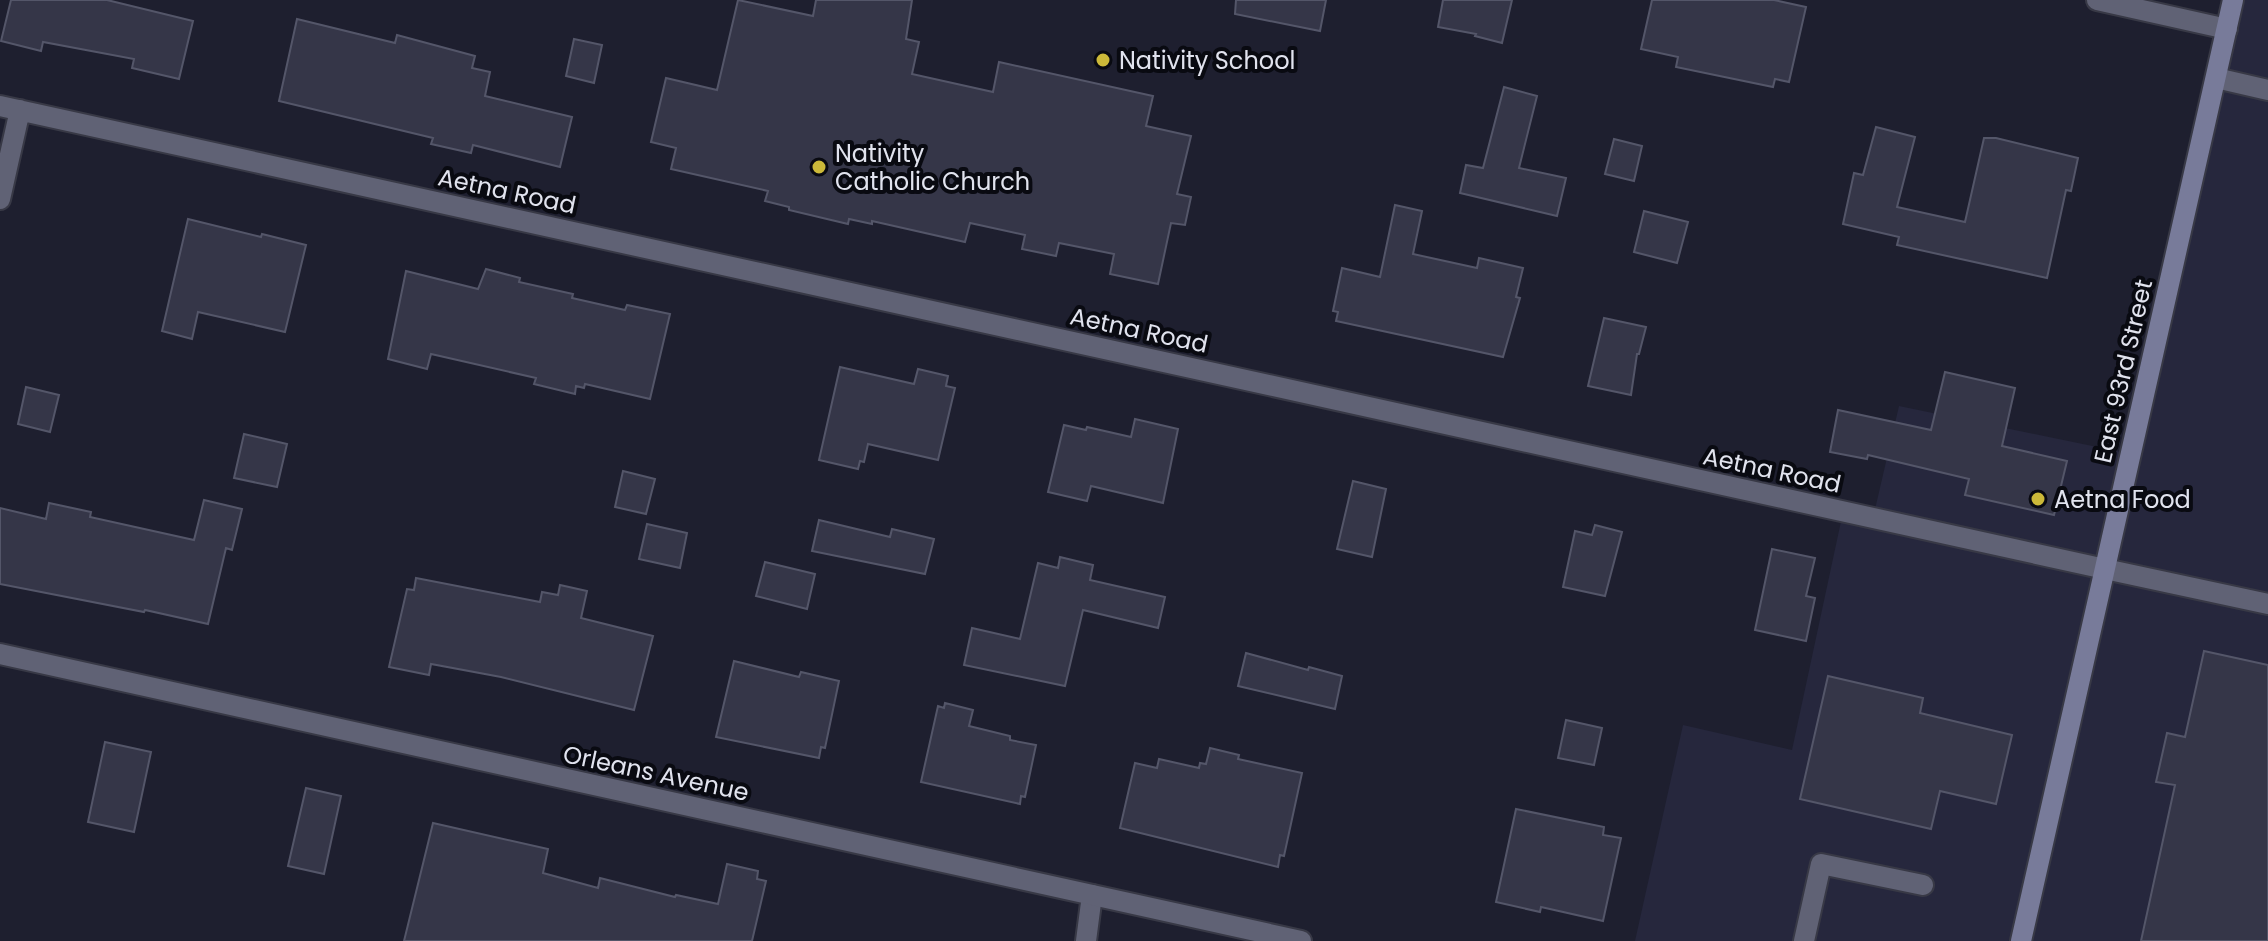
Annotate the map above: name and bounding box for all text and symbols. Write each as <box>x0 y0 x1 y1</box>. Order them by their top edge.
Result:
place label: Nativity School <box>1119 44 1295 77</box>
marker: Nativity School <box>1094 51 1112 69</box>
place label: Nativity Catholic Church <box>835 137 1030 198</box>
marker: Nativity Catholic Church <box>810 158 828 176</box>
street label: Aetna Road <box>435 160 579 222</box>
street label: East 93rd Street <box>2086 276 2160 466</box>
street label: Aetna Road <box>1067 299 1211 361</box>
street label: Aetna Road <box>1700 439 1844 501</box>
place label: Aetna Food <box>2054 483 2191 516</box>
marker: Aetna Food <box>2029 490 2047 508</box>
street label: Orleans Avenue <box>560 737 752 809</box>

